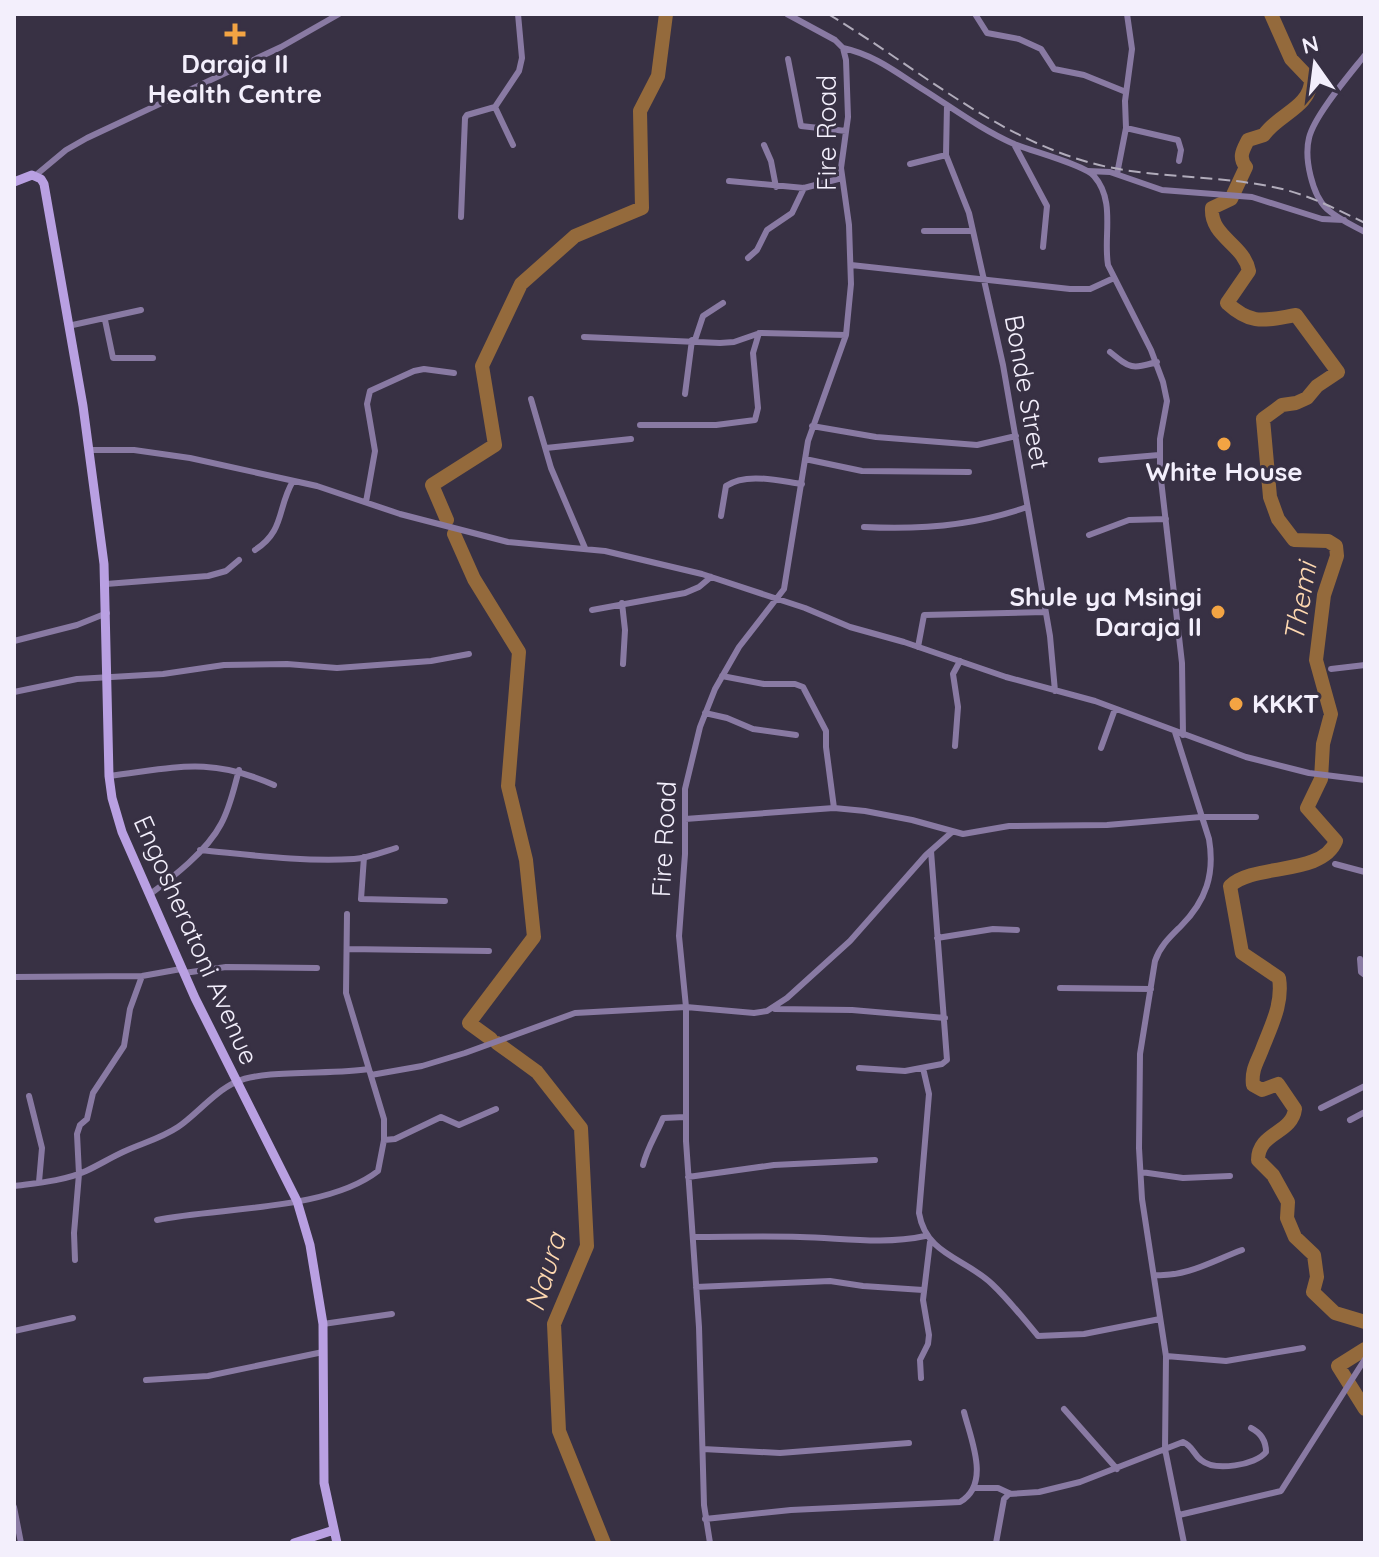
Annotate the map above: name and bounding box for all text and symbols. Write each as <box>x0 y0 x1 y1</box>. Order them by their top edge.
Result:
marker: Daraja II Health Centre <box>224 23 246 45</box>
north arrow <box>1275 24 1355 104</box>
text: N <box>1299 29 1321 60</box>
place label: Daraja II Health Centre <box>148 47 322 110</box>
street label: Fire Road <box>810 75 843 191</box>
street label: Bonde Street <box>998 312 1057 472</box>
marker: White House <box>1215 435 1233 453</box>
place label: White House <box>1145 455 1303 488</box>
water label: Themi <box>1275 556 1324 644</box>
place label: Shule ya Msingi Daraja II <box>1010 580 1202 643</box>
marker: Shule ya Msingi Daraja II <box>1209 603 1227 621</box>
place label: KKKT <box>1252 687 1319 720</box>
marker: KKKT <box>1227 695 1245 713</box>
street label: Fire Road <box>644 780 683 898</box>
street label: Engosheratoni Avenue <box>127 810 266 1070</box>
water label: Naura <box>516 1226 574 1315</box>

